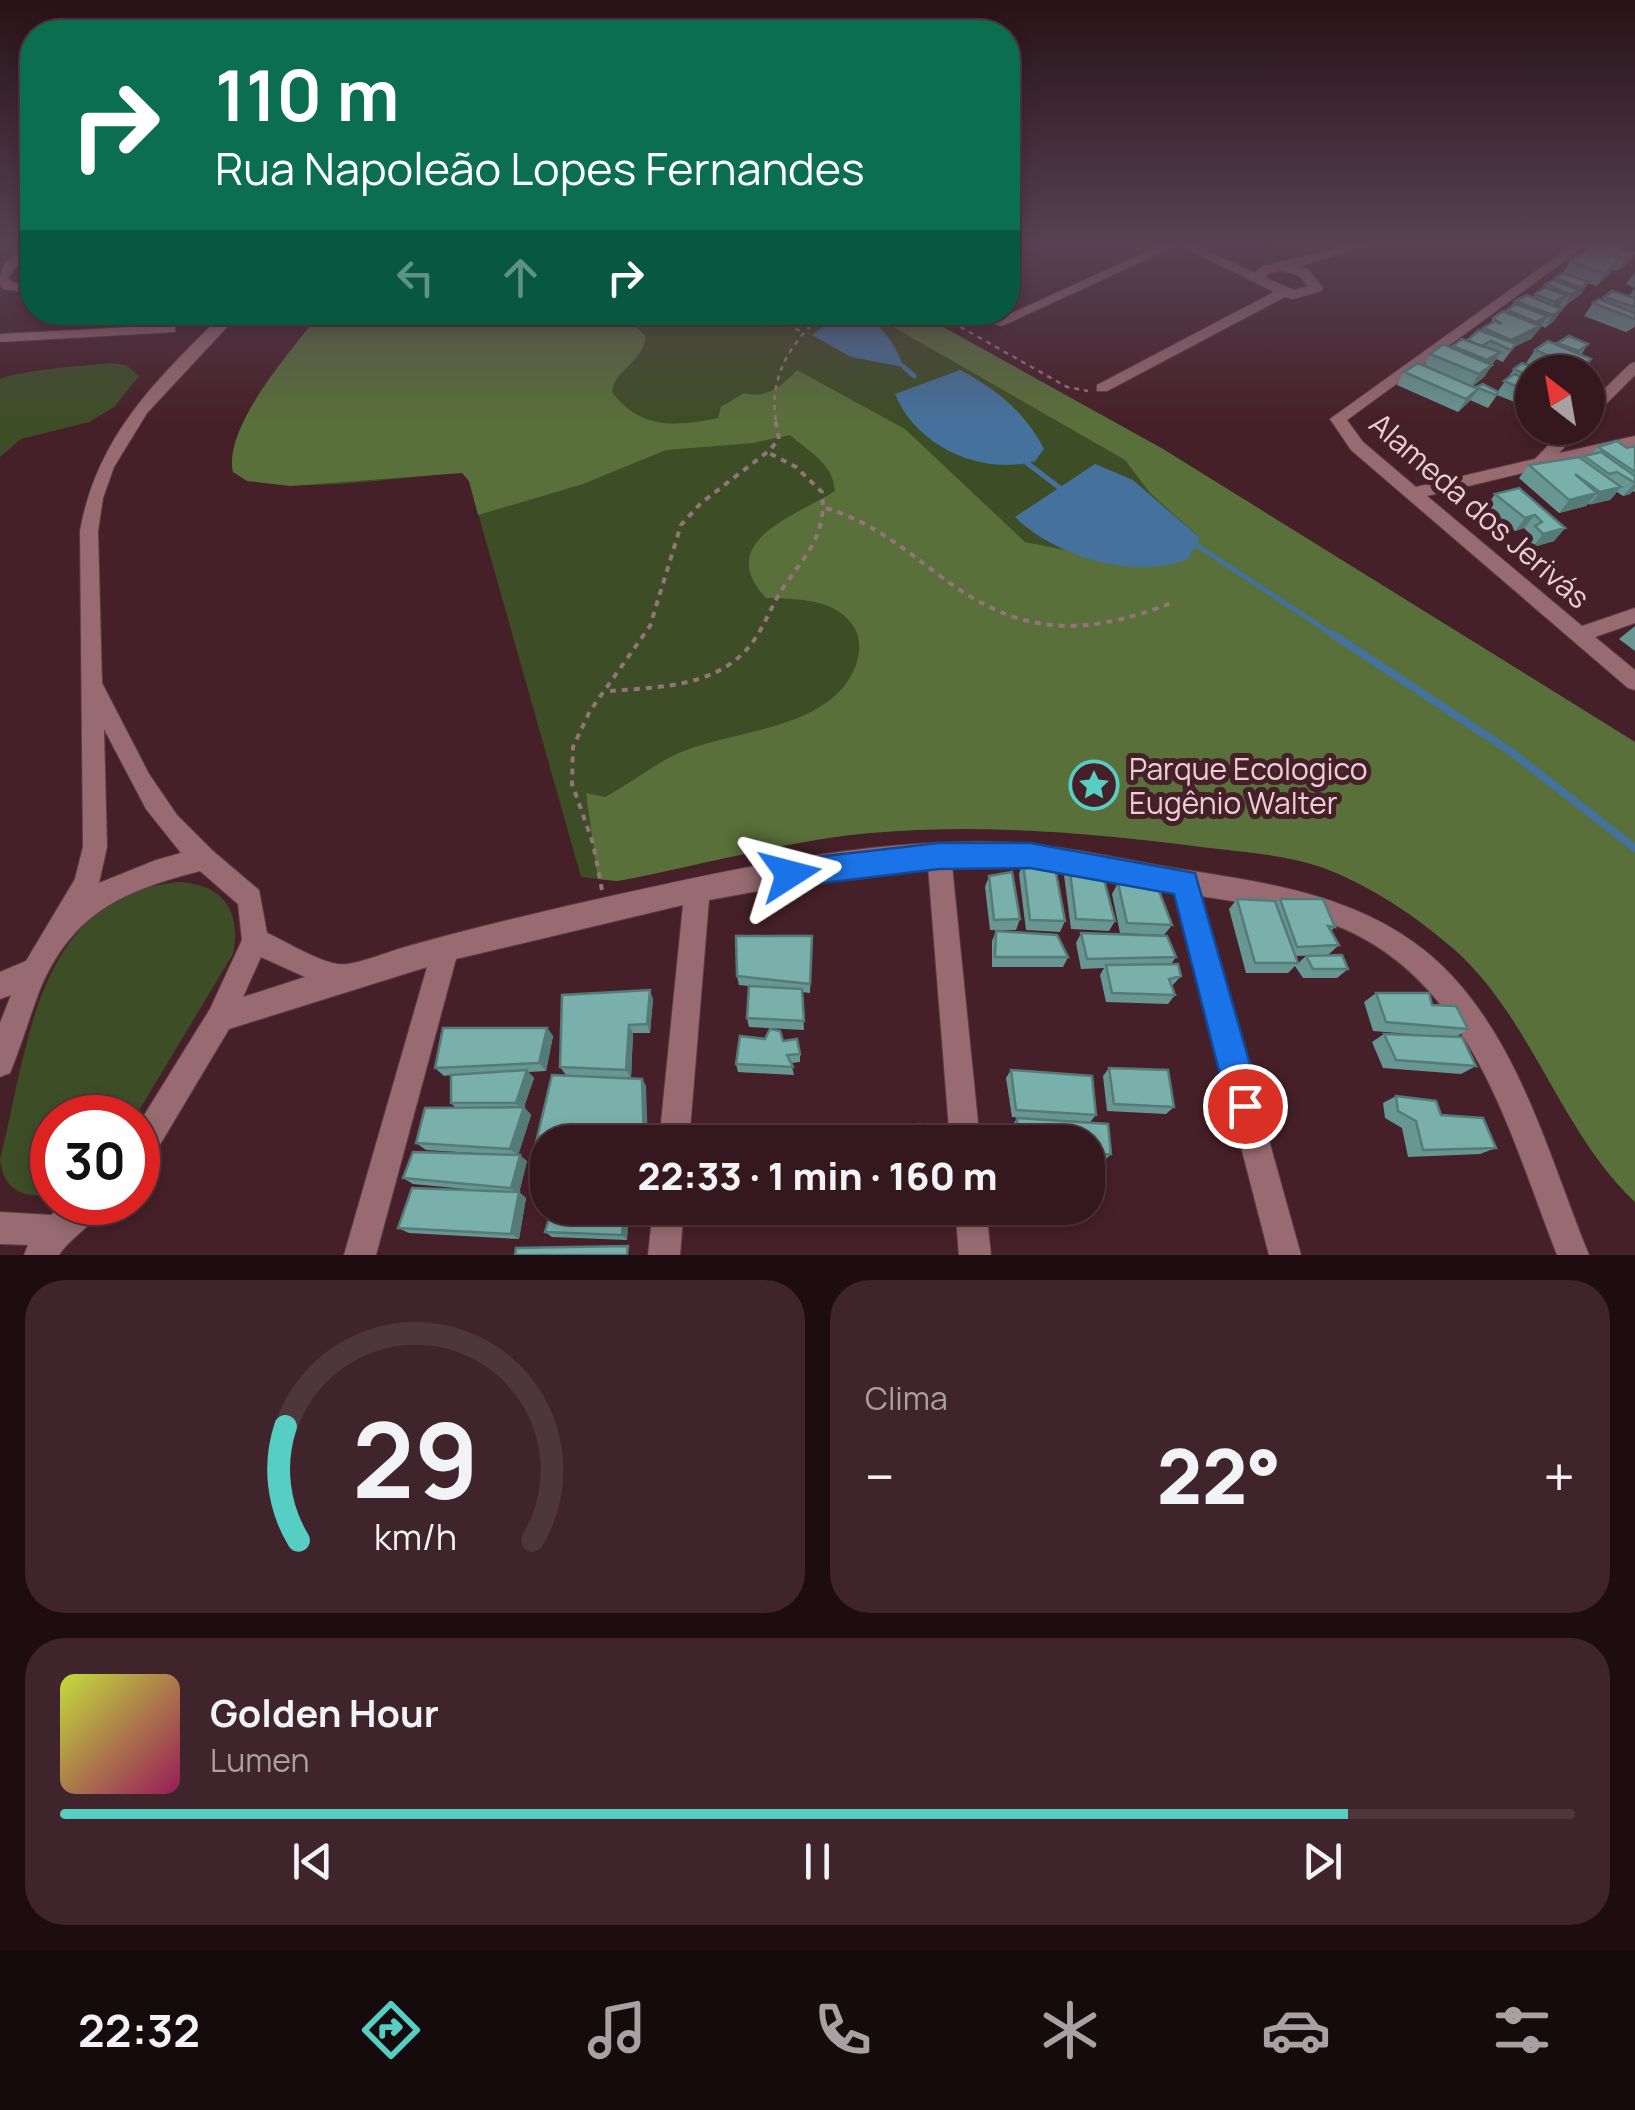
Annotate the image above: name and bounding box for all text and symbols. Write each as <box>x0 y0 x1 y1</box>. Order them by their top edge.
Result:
text: 110 m <box>215 46 399 142</box>
icon: right <box>50 60 180 190</box>
text: Rua Napoleão Lopes Fernandes <box>215 137 865 199</box>
icon: left <box>388 250 443 305</box>
icon: ahead <box>493 250 548 305</box>
icon: right <box>598 250 653 305</box>
north arrow <box>1515 355 1605 445</box>
map controls <box>1515 355 1605 445</box>
street label: Alameda dos Jerivás <box>1361 403 1599 617</box>
place label: Parque Ecologico Eugênio Walter <box>1129 748 1367 823</box>
place icon: Parque Ecologico Eugênio Walter <box>1068 759 1120 811</box>
position arrow <box>738 822 842 926</box>
pin <box>1203 1064 1288 1149</box>
icon: arrive <box>1218 1079 1273 1134</box>
speed limit sign: 30 <box>30 1095 160 1225</box>
text: 22:33 · 1 min · 160 m <box>637 1149 998 1201</box>
text: Clima <box>865 1376 948 1420</box>
text: 29 <box>352 1387 478 1529</box>
text: 22° <box>1157 1424 1281 1527</box>
text: − <box>865 1438 895 1514</box>
text: + <box>1543 1438 1575 1514</box>
text: km/h <box>373 1512 457 1561</box>
text: Golden Hour <box>210 1686 439 1738</box>
text: Lumen <box>210 1738 310 1782</box>
icon: previous <box>285 1834 340 1889</box>
icon: pause <box>790 1834 845 1889</box>
icon: next <box>1295 1834 1350 1889</box>
icon: directions <box>356 1995 426 2065</box>
icon: music <box>582 1995 652 2065</box>
icon: phone <box>808 1995 878 2065</box>
icon: climate <box>1035 1995 1105 2065</box>
icon: car <box>1261 1995 1331 2065</box>
icon: filters <box>1487 1995 1557 2065</box>
text: 22:32 <box>78 1999 200 2061</box>

